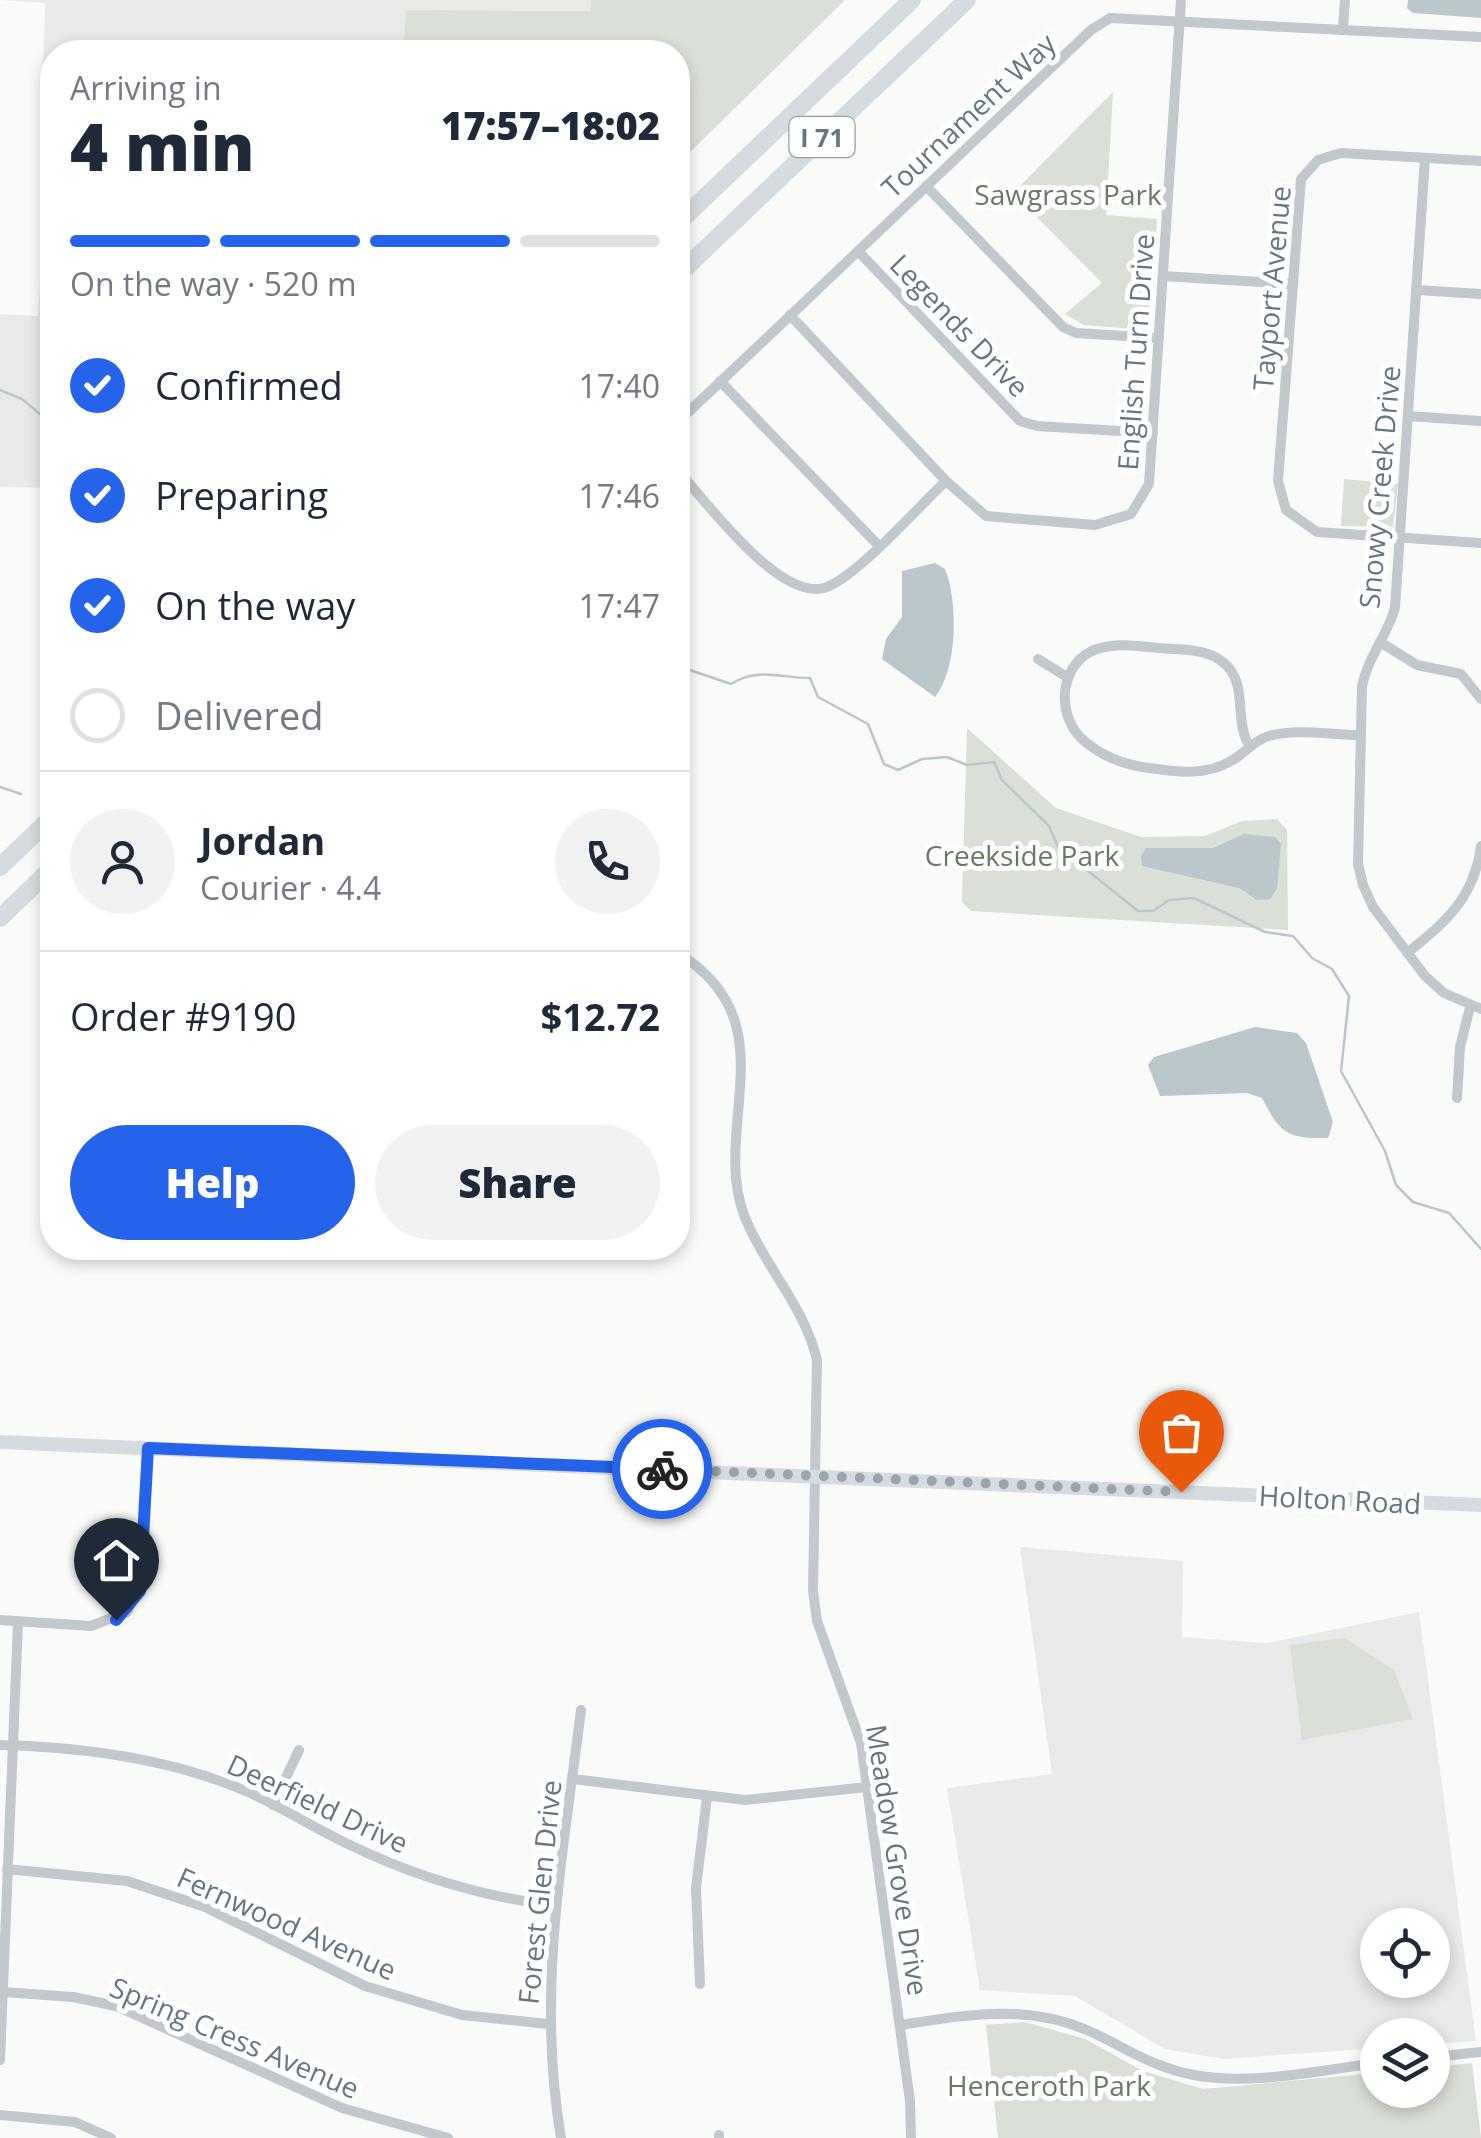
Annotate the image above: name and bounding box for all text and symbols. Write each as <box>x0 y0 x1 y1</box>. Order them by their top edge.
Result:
street label: Tournament Way <box>873 24 1064 206</box>
text: Arriving in <box>70 66 222 109</box>
text: 17:57–18:02 <box>441 99 660 151</box>
text: 4 min <box>70 102 255 190</box>
road number: I 71 <box>790 117 854 157</box>
park label: Sawgrass Park <box>974 175 1162 213</box>
street label: Tayport Avenue <box>1243 184 1299 392</box>
street label: English Turn Drive <box>1108 233 1162 471</box>
street label: Legends Drive <box>882 245 1038 405</box>
text: On the way · 520 m <box>70 262 357 305</box>
icon: check <box>70 358 125 413</box>
text: Confirmed <box>155 359 343 411</box>
text: 17:40 <box>578 364 660 407</box>
street label: Snowy Creek Drive <box>1349 364 1409 610</box>
icon: check <box>70 468 125 523</box>
text: Preparing <box>155 469 328 521</box>
text: 17:46 <box>578 474 660 517</box>
icon: check <box>70 578 125 633</box>
text: On the way <box>155 579 355 631</box>
text: 17:47 <box>578 584 660 627</box>
text: Delivered <box>155 689 324 741</box>
button: person <box>70 809 175 914</box>
button: phone <box>555 809 660 914</box>
text: Jordan <box>200 814 325 866</box>
park label: Creekside Park <box>925 836 1119 874</box>
text: Courier · 4.4 <box>200 866 381 909</box>
text: Order #9190 <box>70 990 297 1042</box>
text: $12.72 <box>541 990 660 1042</box>
button: Help <box>70 1125 355 1240</box>
button: Share <box>375 1125 660 1240</box>
pin <box>1139 1390 1224 1493</box>
icon: bag <box>1154 1405 1209 1460</box>
courier <box>612 1419 712 1519</box>
icon: bike <box>635 1442 690 1497</box>
street label: Holton Road <box>1258 1476 1422 1522</box>
pin <box>74 1518 159 1621</box>
icon: home <box>89 1533 144 1588</box>
street label: Meadow Grove Drive <box>858 1722 938 1998</box>
street label: Deerfield Drive <box>221 1744 415 1862</box>
street label: Forest Glen Drive <box>508 1778 570 2006</box>
street label: Fernwood Avenue <box>171 1858 403 1988</box>
map controls <box>1360 1908 1450 2108</box>
button: locate <box>1360 1908 1450 1998</box>
street label: Spring Cress Avenue <box>105 1967 365 2107</box>
button: layers <box>1360 2018 1450 2108</box>
park label: Henceroth Park <box>947 2066 1151 2104</box>

